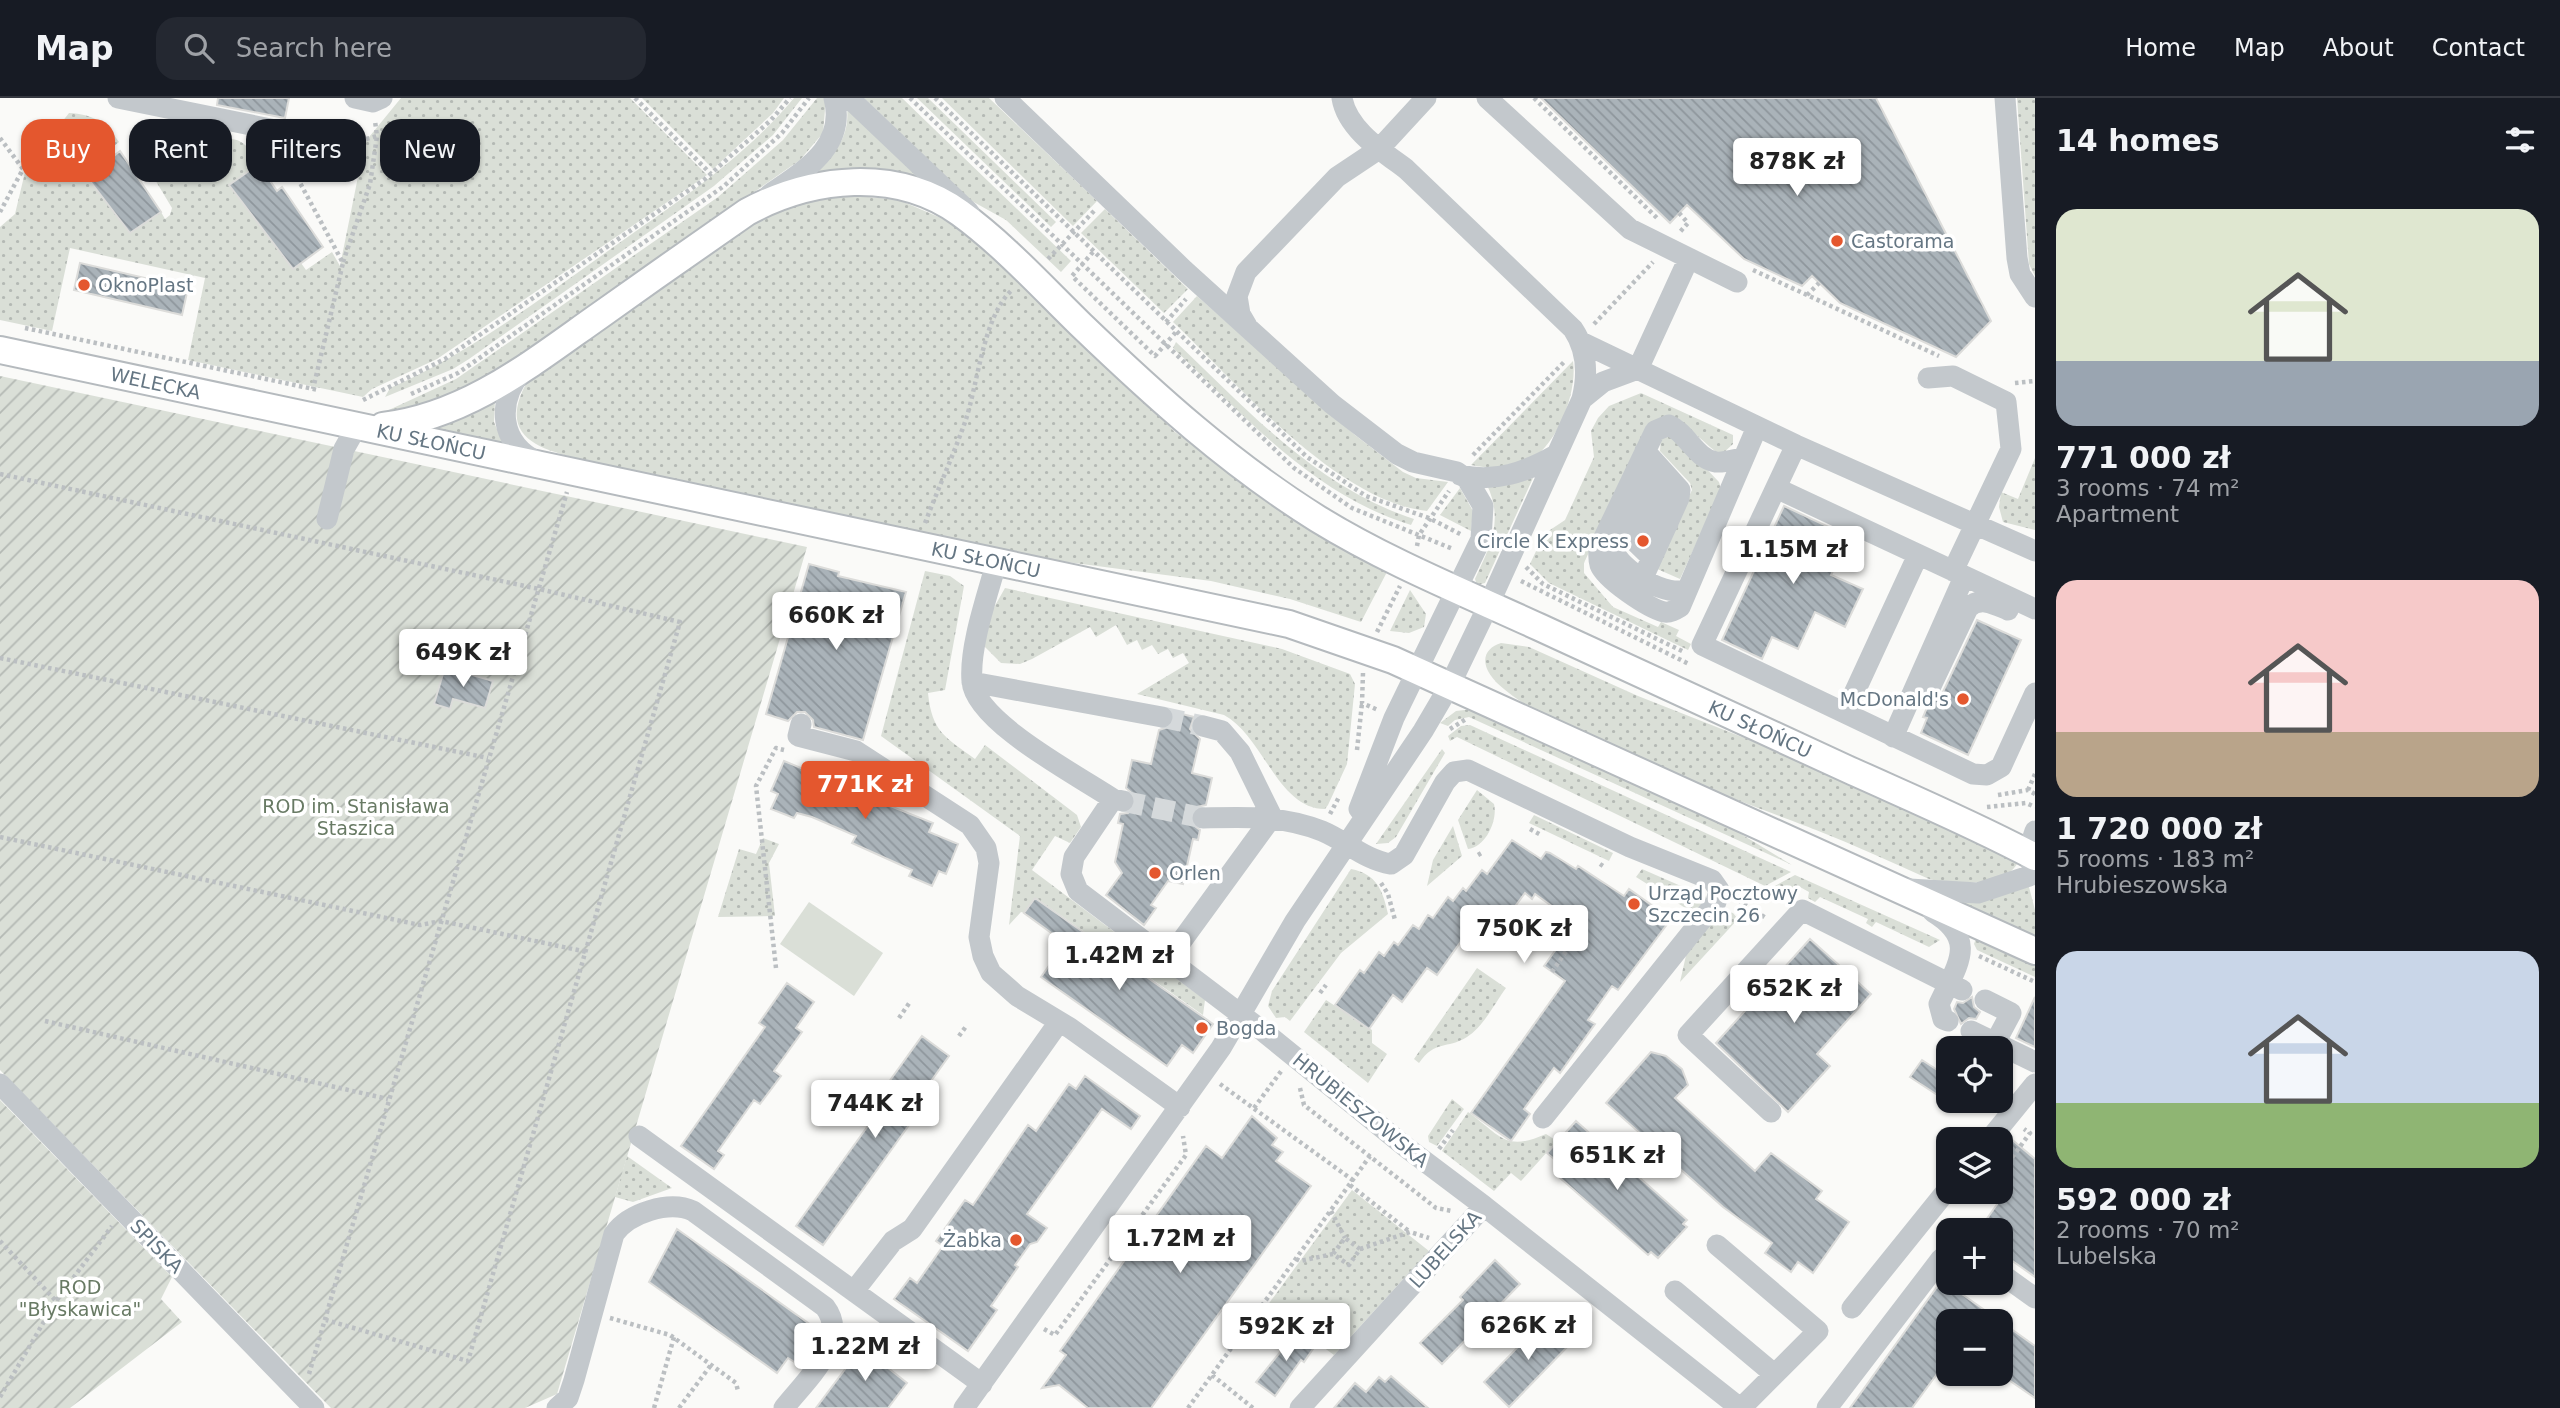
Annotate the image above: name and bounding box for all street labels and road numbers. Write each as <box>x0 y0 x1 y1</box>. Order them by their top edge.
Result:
street label: WELECKA <box>108 363 203 403</box>
street label: KU SŁOŃCU <box>375 419 488 464</box>
street label: KU SŁOŃCU <box>929 537 1043 582</box>
street label: KU SŁOŃCU <box>1705 696 1815 762</box>
street label: HRUBIESZOWSKA <box>1289 1049 1433 1171</box>
street label: LUBELSKA <box>1405 1206 1485 1292</box>
street label: SPISKA <box>126 1215 188 1277</box>

